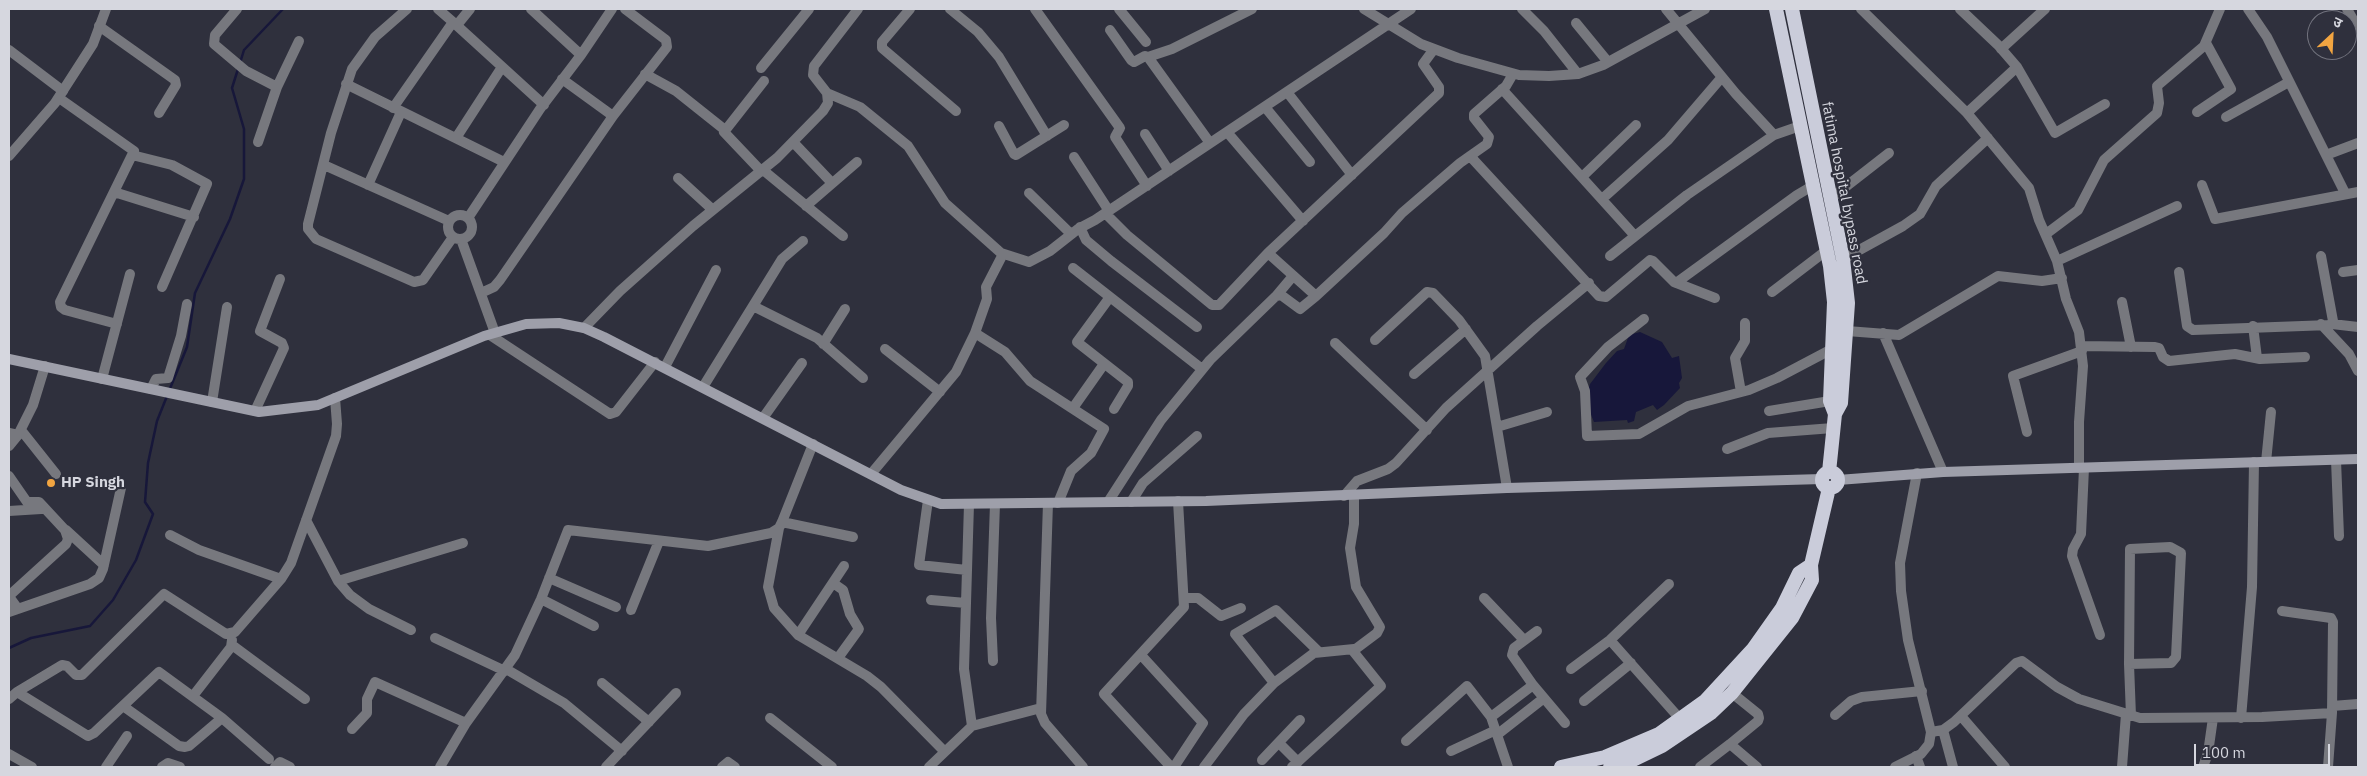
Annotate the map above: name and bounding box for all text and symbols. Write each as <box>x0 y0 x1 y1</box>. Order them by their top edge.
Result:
north arrow <box>2307 10 2357 60</box>
text: उ <box>2330 12 2345 32</box>
street label: fatima hospital bypass road <box>1817 100 1871 286</box>
place label: HP Singh <box>61 474 125 492</box>
marker: HP Singh <box>45 477 57 489</box>
scale bar <box>2197 734 2333 766</box>
text: 100 m <box>2202 743 2246 762</box>

